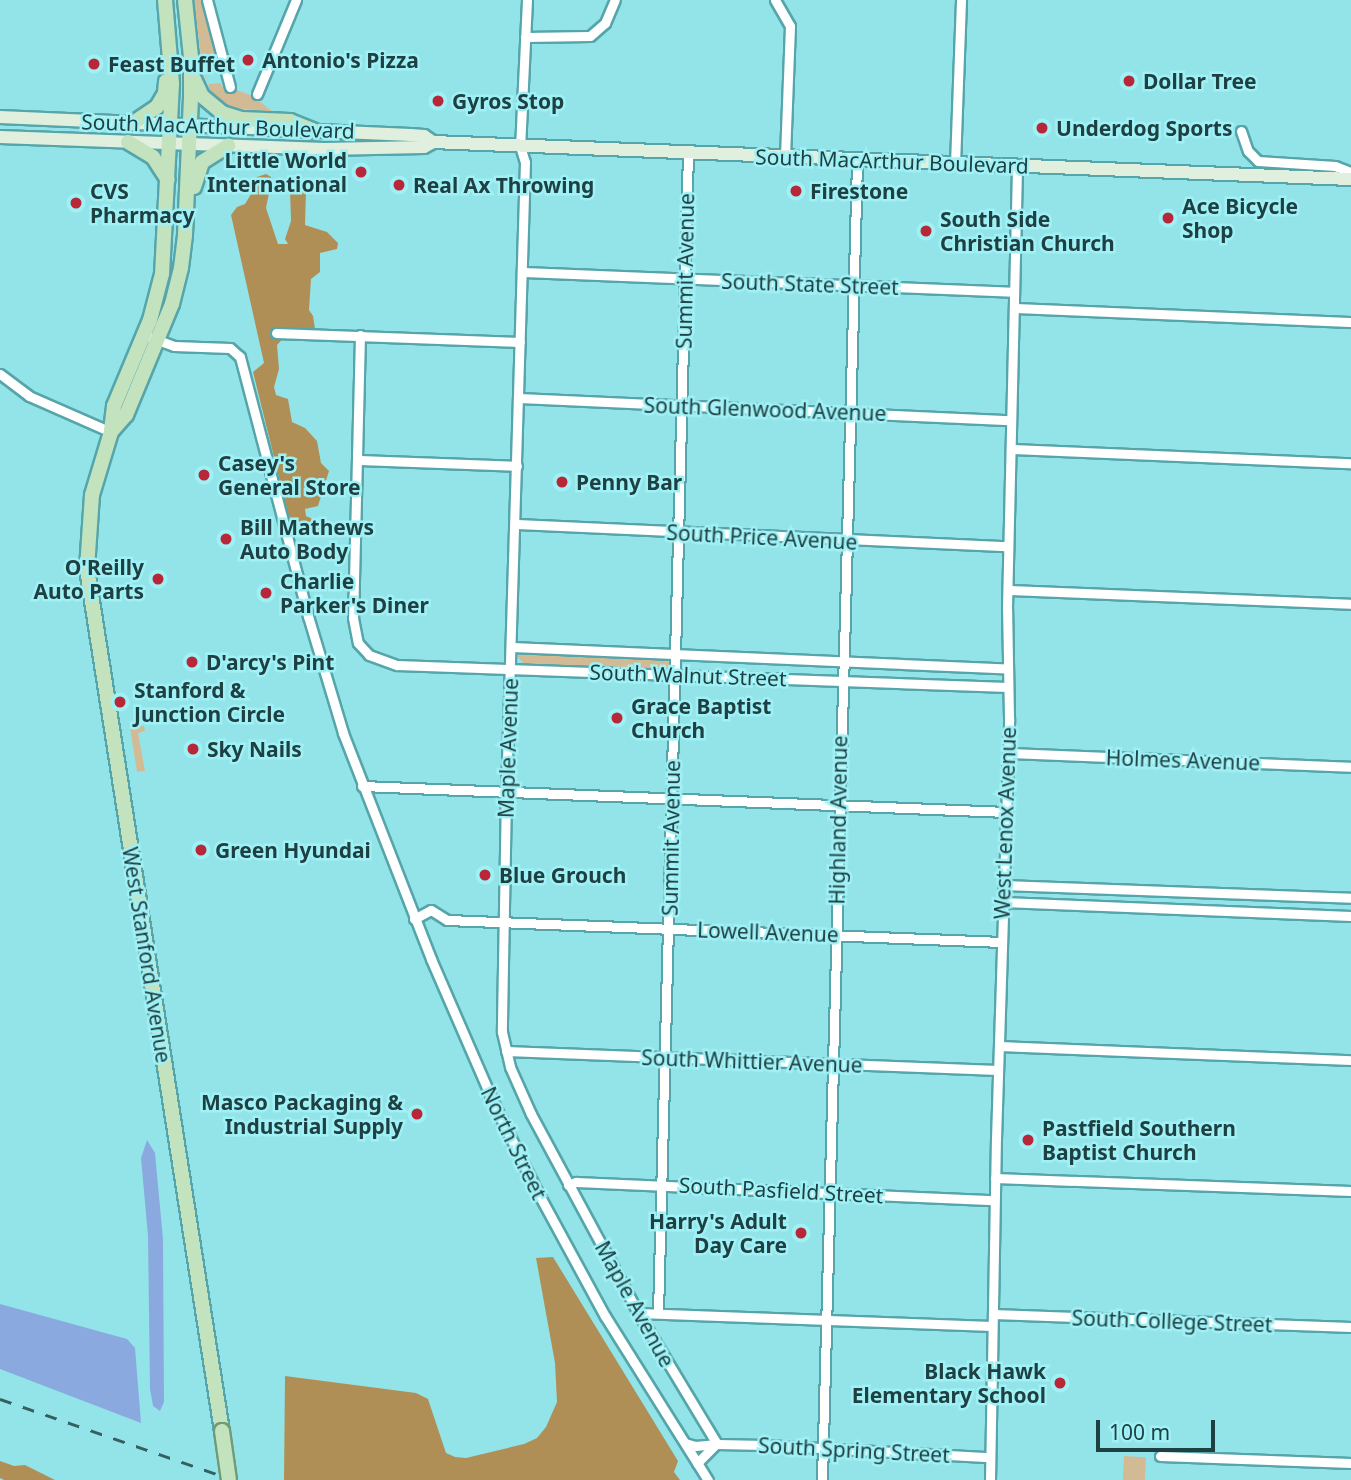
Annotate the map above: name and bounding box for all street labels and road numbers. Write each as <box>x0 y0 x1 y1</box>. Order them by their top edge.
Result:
street label: South MacArthur Boulevard <box>81 109 355 143</box>
street label: South MacArthur Boulevard <box>755 144 1029 178</box>
street label: Summit Avenue <box>671 193 699 349</box>
street label: South State Street <box>721 268 899 300</box>
street label: South Glenwood Avenue <box>643 392 887 426</box>
street label: South Price Avenue <box>666 519 858 555</box>
street label: South Walnut Street <box>589 659 787 691</box>
street label: Maple Avenue <box>493 678 523 818</box>
street label: West Lenox Avenue <box>989 726 1021 920</box>
street label: Highland Avenue <box>824 735 852 905</box>
street label: Holmes Avenue <box>1105 745 1261 775</box>
street label: Summit Avenue <box>657 760 685 916</box>
street label: West Stanford Avenue <box>117 845 177 1065</box>
street label: Lowell Avenue <box>697 917 839 947</box>
street label: South Whittier Avenue <box>641 1045 863 1077</box>
street label: North Street <box>476 1083 552 1203</box>
street label: South Pasfield Street <box>678 1172 884 1208</box>
street label: Maple Avenue <box>590 1237 680 1371</box>
street label: South College Street <box>1071 1305 1273 1337</box>
street label: South Spring Street <box>758 1432 950 1468</box>

